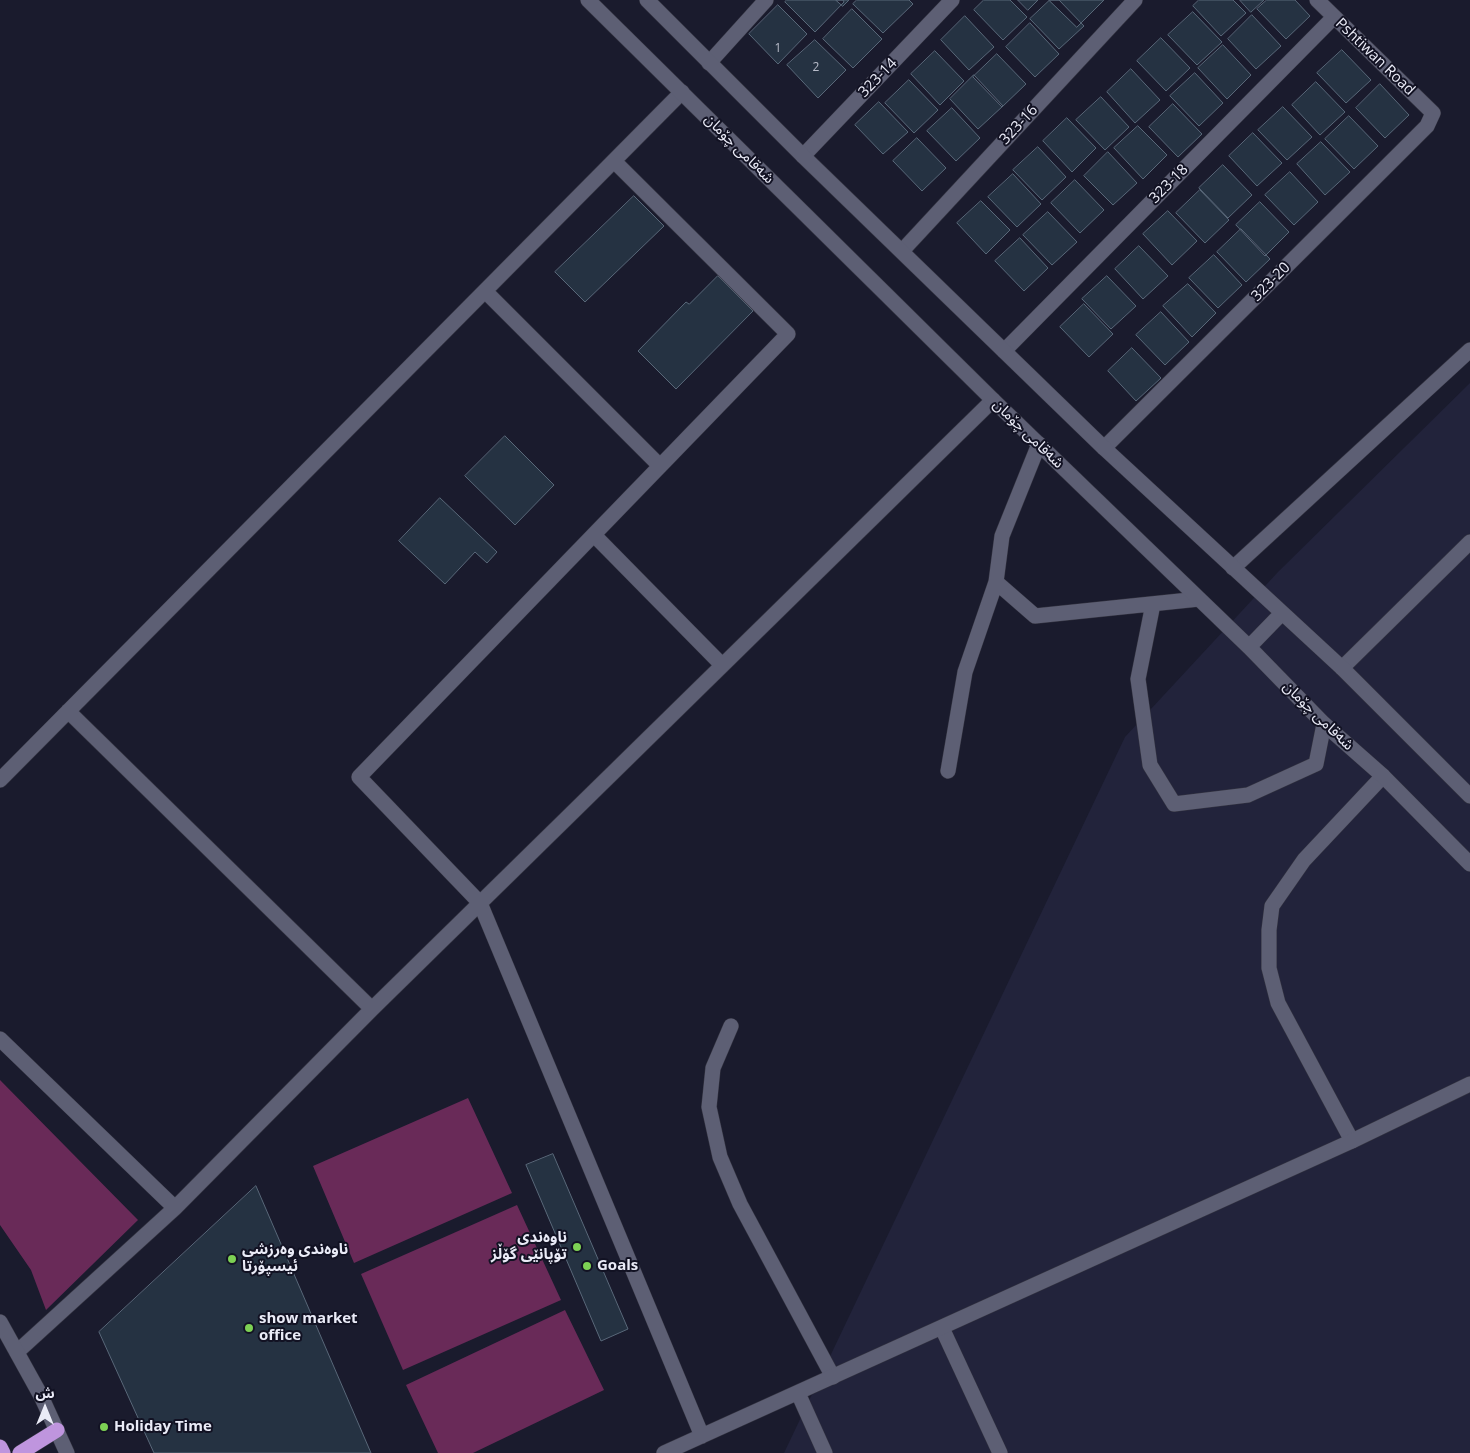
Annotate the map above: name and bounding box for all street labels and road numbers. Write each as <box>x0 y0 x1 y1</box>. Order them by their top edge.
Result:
street label: Pshtiwan Road <box>1332 15 1418 99</box>
street label: 323-14 <box>855 55 901 101</box>
street label: 323-16 <box>996 101 1042 149</box>
street label: شەقامی چۆمان <box>700 110 778 188</box>
street label: 323-18 <box>1146 161 1192 207</box>
street label: 323-20 <box>1248 259 1294 305</box>
street label: شەقامی چۆمان <box>989 396 1067 472</box>
street label: شەقامی چۆمان <box>1279 678 1357 754</box>

